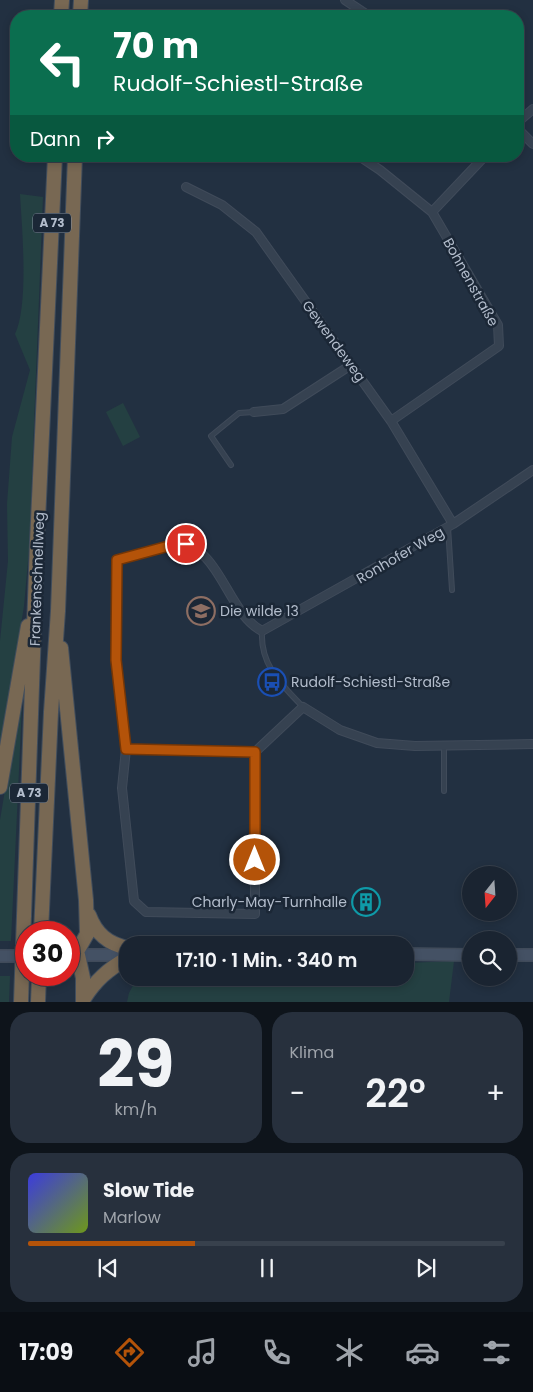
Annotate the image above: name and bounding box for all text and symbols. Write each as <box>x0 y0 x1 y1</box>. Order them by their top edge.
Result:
text: 70 m <box>113 21 199 70</box>
icon: left <box>30 30 95 95</box>
text: Rudolf-Schiestl-Straße <box>113 68 363 99</box>
icon: right <box>91 125 119 153</box>
text: Dann <box>30 126 81 153</box>
road number: A 73 <box>33 214 71 232</box>
street label: Bohnenstraße <box>438 234 504 330</box>
street label: Gewendeweg <box>298 296 370 386</box>
street label: Frankenschnellweg <box>25 511 49 647</box>
street label: Ronhofer Weg <box>352 522 448 588</box>
pin <box>165 523 207 565</box>
icon: arrive <box>172 530 200 558</box>
school or university icon: Die wilde 13 <box>186 596 216 626</box>
place label: Die wilde 13 <box>220 601 299 621</box>
bus stop icon: Rudolf-Schiestl-Straße <box>257 667 287 697</box>
place label: Rudolf-Schiestl-Straße <box>291 672 451 692</box>
road number: A 73 <box>10 784 48 802</box>
position arrow <box>228 833 280 885</box>
north arrow <box>462 866 518 921</box>
map controls <box>462 866 517 986</box>
building icon: Charly-May-Turnhalle <box>351 887 381 917</box>
place label: Charly-May-Turnhalle <box>192 892 347 912</box>
speed limit sign: 30 <box>15 921 80 986</box>
button: search <box>462 931 517 986</box>
text: 17:10 · 1 Min. · 340 m <box>176 947 357 974</box>
text: 29 <box>97 1019 174 1110</box>
text: Klima <box>290 1041 334 1064</box>
text: 22° <box>365 1067 426 1120</box>
text: − <box>290 1074 305 1113</box>
text: + <box>486 1074 505 1113</box>
text: km/h <box>114 1098 157 1121</box>
text: Slow Tide <box>103 1177 194 1204</box>
text: Marlow <box>103 1206 161 1229</box>
icon: previous <box>94 1254 122 1282</box>
icon: pause <box>253 1254 281 1282</box>
icon: next <box>412 1254 440 1282</box>
icon: directions <box>112 1335 147 1370</box>
icon: music <box>185 1335 220 1370</box>
icon: phone <box>259 1335 294 1370</box>
icon: climate <box>332 1335 367 1370</box>
icon: car <box>405 1335 440 1370</box>
icon: filters <box>479 1335 514 1370</box>
text: 17:09 <box>19 1337 73 1368</box>

